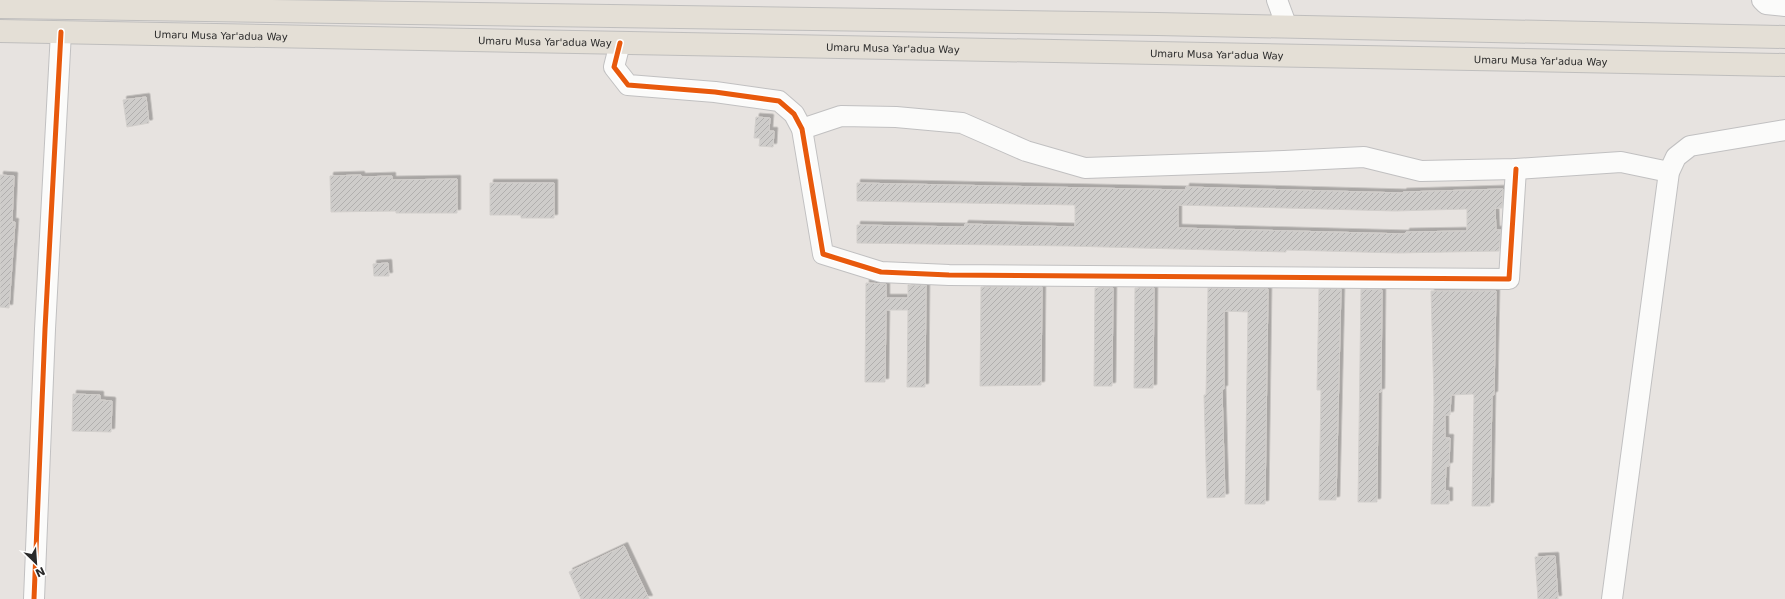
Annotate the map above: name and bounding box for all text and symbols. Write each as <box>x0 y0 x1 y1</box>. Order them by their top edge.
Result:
street label: Umaru Musa Yar'adua Way <box>154 28 288 42</box>
street label: Umaru Musa Yar'adua Way <box>478 35 612 48</box>
street label: Umaru Musa Yar'adua Way <box>826 41 960 55</box>
street label: Umaru Musa Yar'adua Way <box>1150 47 1284 61</box>
street label: Umaru Musa Yar'adua Way <box>1474 54 1608 67</box>
north arrow <box>16 543 56 583</box>
text: N <box>33 564 47 579</box>

